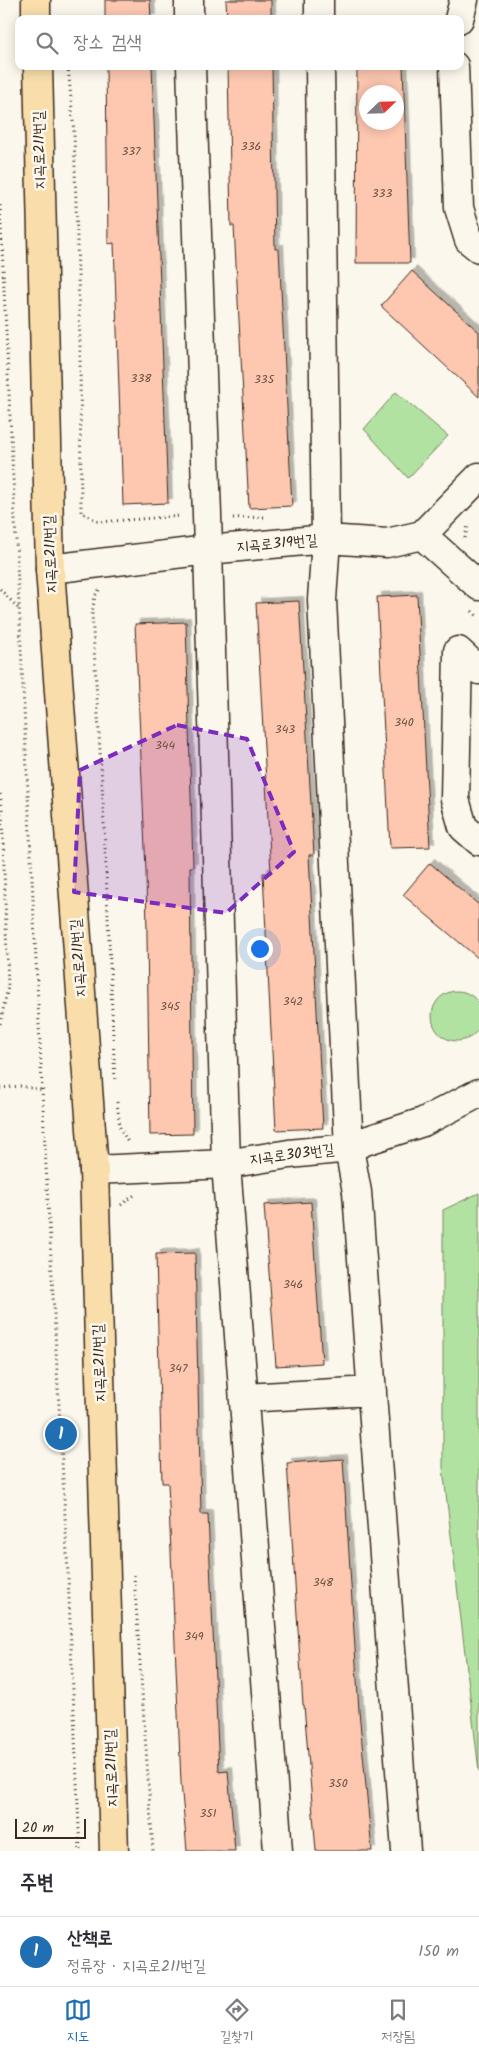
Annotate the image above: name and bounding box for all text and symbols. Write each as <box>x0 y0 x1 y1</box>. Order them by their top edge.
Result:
search box <box>15 15 464 70</box>
text: 장소 검색 <box>73 28 142 58</box>
icon: search <box>33 29 61 57</box>
north arrow <box>359 85 404 130</box>
street label: 지곡로211번길 <box>27 111 53 189</box>
house number: 336 <box>241 137 261 156</box>
house number: 337 <box>121 142 141 161</box>
house number: 333 <box>372 184 392 203</box>
house number: 338 <box>131 369 152 388</box>
house number: 335 <box>254 370 276 389</box>
street label: 지곡로211번길 <box>38 514 64 594</box>
street label: 지곡로319번길 <box>236 529 318 559</box>
house number: 340 <box>394 713 414 732</box>
house number: 343 <box>275 720 295 739</box>
house number: 344 <box>155 736 175 755</box>
street label: 지곡로211번길 <box>64 918 94 998</box>
your location <box>247 936 273 962</box>
house number: 342 <box>283 992 303 1011</box>
house number: 345 <box>160 997 182 1016</box>
street label: 지곡로303번길 <box>248 1138 336 1172</box>
house number: 346 <box>283 1275 303 1294</box>
street label: 지곡로211번길 <box>87 1323 113 1403</box>
house number: 347 <box>169 1359 188 1378</box>
pin: 1 <box>45 1415 77 1453</box>
house number: 348 <box>313 1573 334 1592</box>
house number: 349 <box>184 1627 204 1646</box>
street label: 지곡로211번길 <box>99 1728 125 1808</box>
house number: 350 <box>328 1774 348 1793</box>
house number: 351 <box>199 1804 217 1823</box>
scale bar <box>15 1816 86 1839</box>
text: 20 m <box>22 1817 54 1839</box>
text: 주변 <box>20 1867 54 1900</box>
text: 산책로 <box>67 1924 113 1954</box>
text: 1 <box>34 1939 38 1964</box>
text: 150 m <box>418 1939 459 1964</box>
text: 정류장 · 지곡로211번길 <box>67 1954 206 1979</box>
tab: 지도 <box>64 1996 92 2048</box>
tab: 길찾기 <box>220 1996 253 2048</box>
tab: 저장됨 <box>381 1996 415 2048</box>

